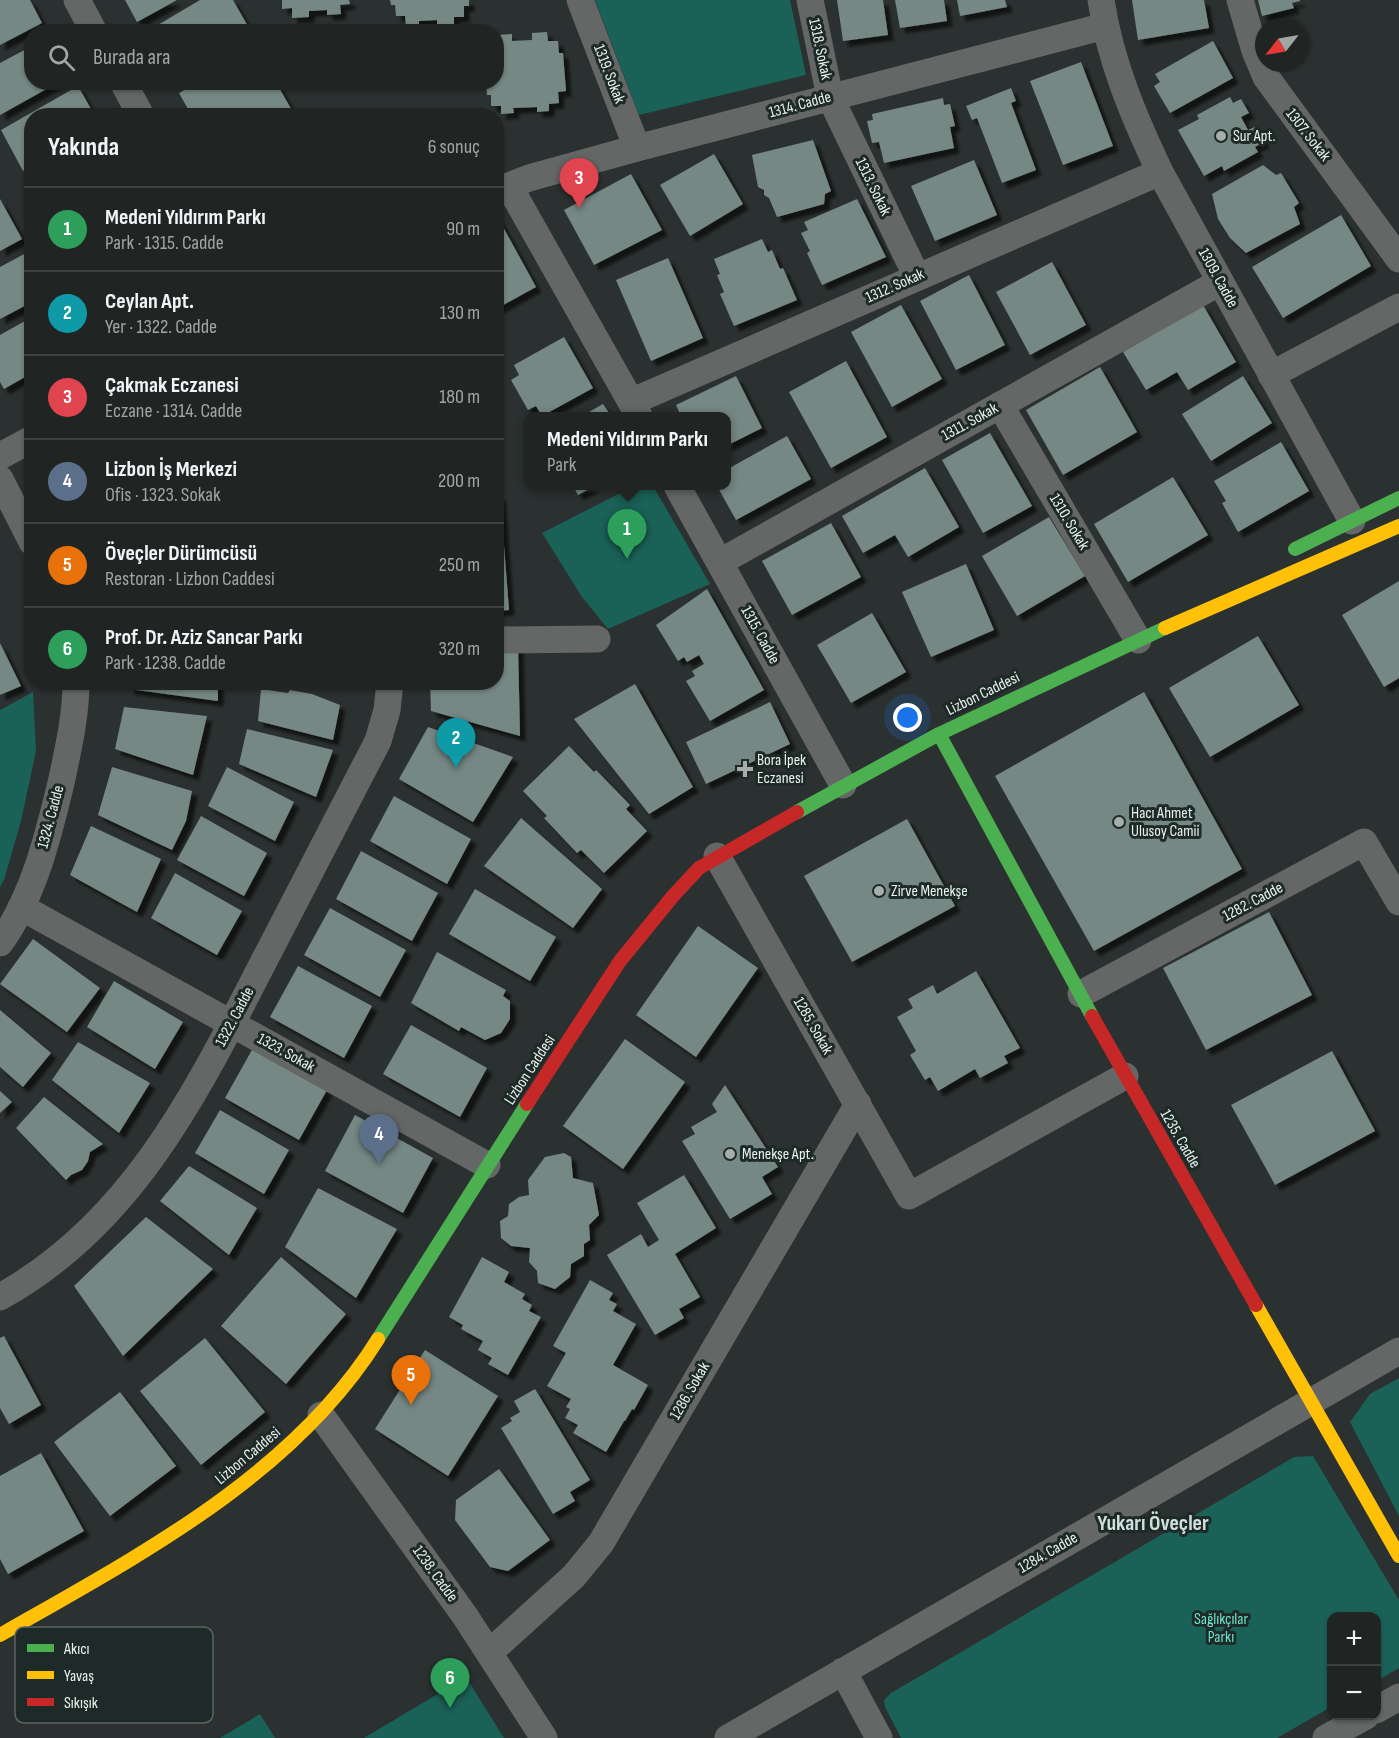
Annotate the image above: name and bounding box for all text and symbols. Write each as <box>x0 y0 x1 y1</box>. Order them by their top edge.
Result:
street label: 1318. Sokak <box>804 17 836 81</box>
north arrow <box>1255 18 1309 72</box>
search box <box>24 24 504 90</box>
icon: search <box>45 41 78 74</box>
street label: 1319. Sokak <box>589 42 629 106</box>
text: Burada ara <box>93 44 170 71</box>
street label: 1314. Cadde <box>767 88 833 122</box>
street label: 1307. Sokak <box>1281 105 1335 165</box>
place label: Sur Apt. <box>1233 127 1276 146</box>
marker: Sur Apt. <box>1214 129 1228 143</box>
text: Yakında <box>48 132 119 163</box>
text: 6 sonuç <box>428 135 480 159</box>
street label: 1313. Sokak <box>851 155 895 219</box>
pin: 3 <box>560 158 598 208</box>
text: Medeni Yıldırım Parkı <box>105 204 266 231</box>
text: 1 <box>64 217 71 241</box>
text: 90 m <box>446 217 480 241</box>
text: Park · 1315. Cadde <box>105 231 224 255</box>
street label: 1309. Cadde <box>1194 245 1242 311</box>
street label: 1312. Sokak <box>863 265 927 307</box>
text: Ceylan Apt. <box>105 288 194 315</box>
text: 2 <box>63 301 72 325</box>
text: 130 m <box>440 301 480 325</box>
text: Yer · 1322. Cadde <box>105 315 217 339</box>
text: Çakmak Eczanesi <box>105 372 239 399</box>
text: 3 <box>63 385 72 409</box>
text: 180 m <box>439 385 480 409</box>
text: Eczane · 1314. Cadde <box>105 399 242 423</box>
street label: 1311. Sokak <box>939 399 1001 445</box>
popup <box>524 412 731 490</box>
text: Medeni Yıldırım Parkı <box>547 426 708 453</box>
text: Park <box>547 453 576 477</box>
text: Lizbon İş Merkezi <box>105 456 237 483</box>
text: 4 <box>63 469 72 493</box>
text: 200 m <box>438 469 480 493</box>
text: Ofis · 1323. Sokak <box>105 483 221 507</box>
street label: 1310. Sokak <box>1045 491 1093 553</box>
pin: 1 <box>608 510 646 559</box>
text: Öveçler Dürümcüsü <box>105 540 257 567</box>
text: 5 <box>63 553 72 577</box>
text: 250 m <box>439 553 480 577</box>
text: Restoran · Lizbon Caddesi <box>105 567 275 591</box>
street label: 1315. Cadde <box>736 603 784 667</box>
text: Prof. Dr. Aziz Sancar Parkı <box>105 624 303 651</box>
text: 6 <box>63 637 72 661</box>
text: 320 m <box>438 637 480 661</box>
text: Park · 1238. Cadde <box>105 651 226 675</box>
street label: Lizbon Caddesi <box>943 668 1023 720</box>
your location <box>893 703 922 732</box>
pin: 2 <box>436 718 476 768</box>
place label: Bora İpek Eczanesi <box>757 751 806 788</box>
marker: Bora İpek Eczanesi <box>738 762 752 776</box>
street label: 1324. Cadde <box>33 783 69 851</box>
place label: Hacı Ahmet Ulusoy Camii <box>1131 804 1199 841</box>
marker: Hacı Ahmet Ulusoy Camii <box>1112 815 1126 829</box>
street label: 1282. Cadde <box>1220 878 1286 926</box>
place label: Zirve Menekşe <box>891 882 968 901</box>
marker: Zirve Menekşe <box>872 884 886 898</box>
street label: 1322. Cadde <box>211 984 259 1050</box>
street label: 1285. Sokak <box>789 994 837 1058</box>
street label: 1323. Sokak <box>254 1029 318 1077</box>
street label: Lizbon Caddesi <box>500 1031 560 1108</box>
street label: 1235. Cadde <box>1156 1106 1204 1172</box>
pin: 4 <box>360 1114 398 1164</box>
place label: Menekşe Apt. <box>742 1145 814 1164</box>
marker: Menekşe Apt. <box>723 1147 737 1161</box>
pin: 5 <box>392 1356 430 1405</box>
street label: 1286. Sokak <box>666 1359 714 1423</box>
street label: Lizbon Caddesi <box>211 1423 285 1489</box>
district label: Yukarı Öveçler <box>1097 1510 1209 1537</box>
street label: 1284. Cadde <box>1015 1528 1081 1578</box>
street label: 1238. Cadde <box>408 1542 462 1606</box>
park label: Sağlıkçılar Parkı <box>1194 1610 1248 1647</box>
map controls <box>1327 1612 1381 1720</box>
button: + <box>1327 1612 1381 1666</box>
legend <box>15 1627 213 1723</box>
text: Akıcı <box>63 1640 89 1659</box>
pin: 6 <box>430 1658 470 1708</box>
button: − <box>1327 1666 1381 1720</box>
text: Yavaş <box>64 1667 94 1686</box>
text: Sıkışık <box>64 1694 98 1713</box>

